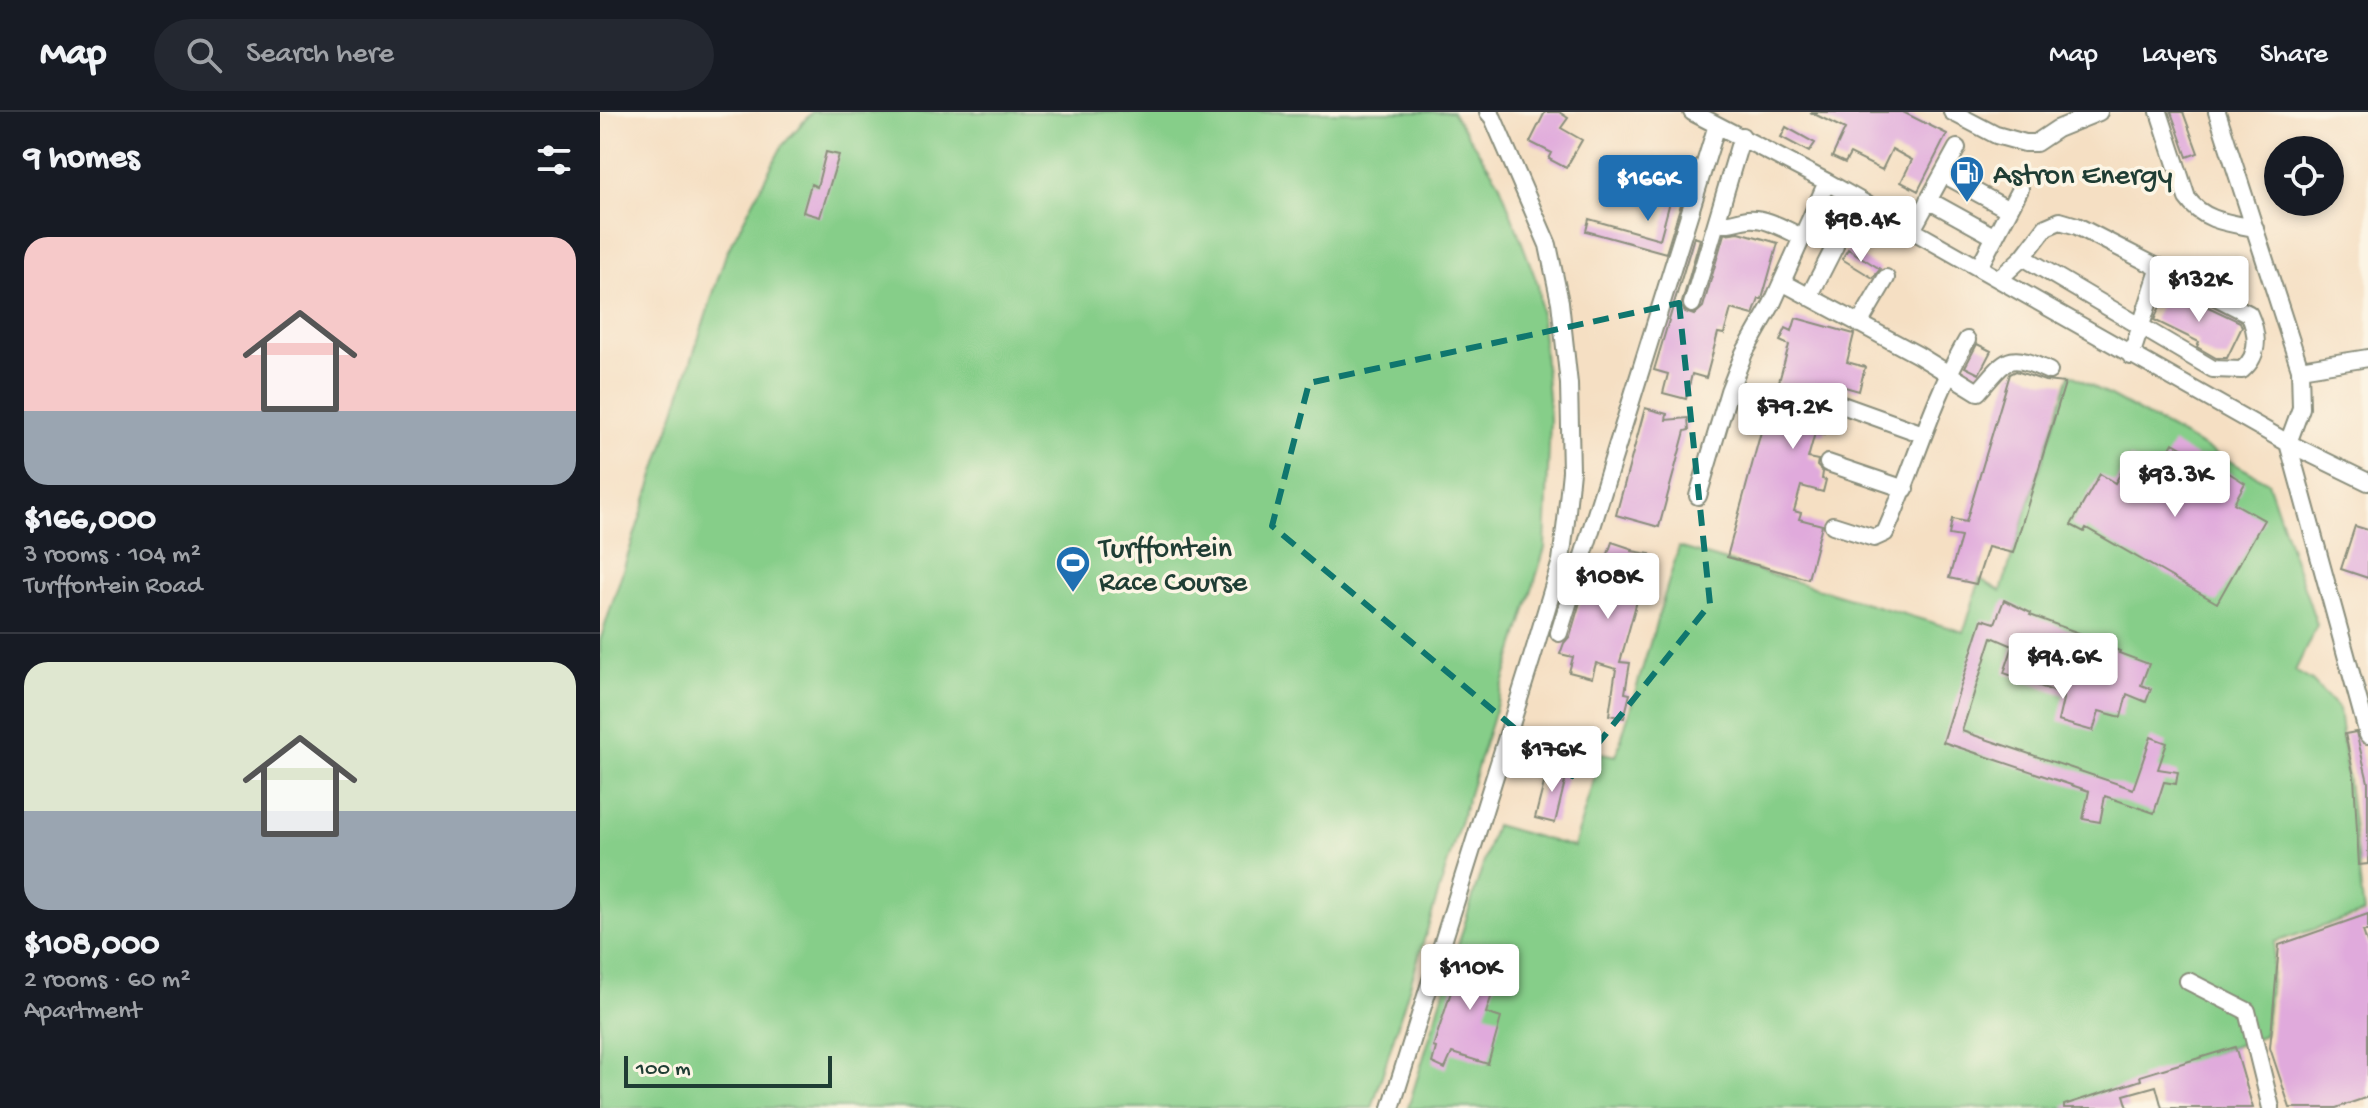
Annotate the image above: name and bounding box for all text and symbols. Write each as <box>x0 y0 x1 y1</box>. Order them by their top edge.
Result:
search box <box>154 19 714 91</box>
text: Map <box>40 33 106 77</box>
icon: search <box>182 33 226 77</box>
text: Search here <box>246 38 394 73</box>
text: Map <box>2049 39 2098 72</box>
text: Layers <box>2142 39 2216 72</box>
text: Share <box>2260 39 2328 72</box>
map controls <box>2264 136 2344 216</box>
button: locate <box>2264 136 2344 216</box>
icon: filters <box>532 138 576 182</box>
text: 9 homes <box>24 140 139 180</box>
fuel station icon: Astron Energy <box>1948 154 1986 204</box>
pin: $166K <box>1592 155 1704 223</box>
place label: Astron Energy <box>1993 160 2173 195</box>
text: $166K <box>1617 165 1679 196</box>
pin: $98.4K <box>1796 196 1926 264</box>
text: $98.4K <box>1824 206 1898 237</box>
pin: $132K <box>2143 256 2255 324</box>
text: $132K <box>2168 266 2230 297</box>
icon: home <box>228 289 372 433</box>
pin: $79.2K <box>1728 383 1858 451</box>
text: $79.2K <box>1756 393 1830 424</box>
pin: $93.3K <box>2110 451 2240 519</box>
text: $93.3K <box>2138 461 2212 492</box>
text: $166,000 <box>24 501 156 541</box>
place label: Turffontein Race Course <box>1097 533 1248 602</box>
text: 3 rooms · 104 m² <box>24 541 201 572</box>
sports icon: Turffontein Race Course <box>1054 544 1092 594</box>
pin: $108K <box>1552 553 1664 621</box>
text: $108K <box>1575 563 1641 594</box>
text: Turffontein Road <box>24 572 202 603</box>
pin: $94.6K <box>1998 633 2128 701</box>
text: $94.6K <box>2027 643 2099 674</box>
icon: home <box>228 714 372 858</box>
pin: $176K <box>1496 726 1608 794</box>
text: $176K <box>1520 736 1584 767</box>
text: $108,000 <box>24 926 160 966</box>
pin: $110K <box>1414 944 1526 1012</box>
text: $110K <box>1439 954 1501 985</box>
text: 2 rooms · 60 m² <box>24 966 190 997</box>
text: Apartment <box>24 997 141 1028</box>
scale bar <box>624 1052 832 1088</box>
text: 100 m <box>636 1057 691 1083</box>

